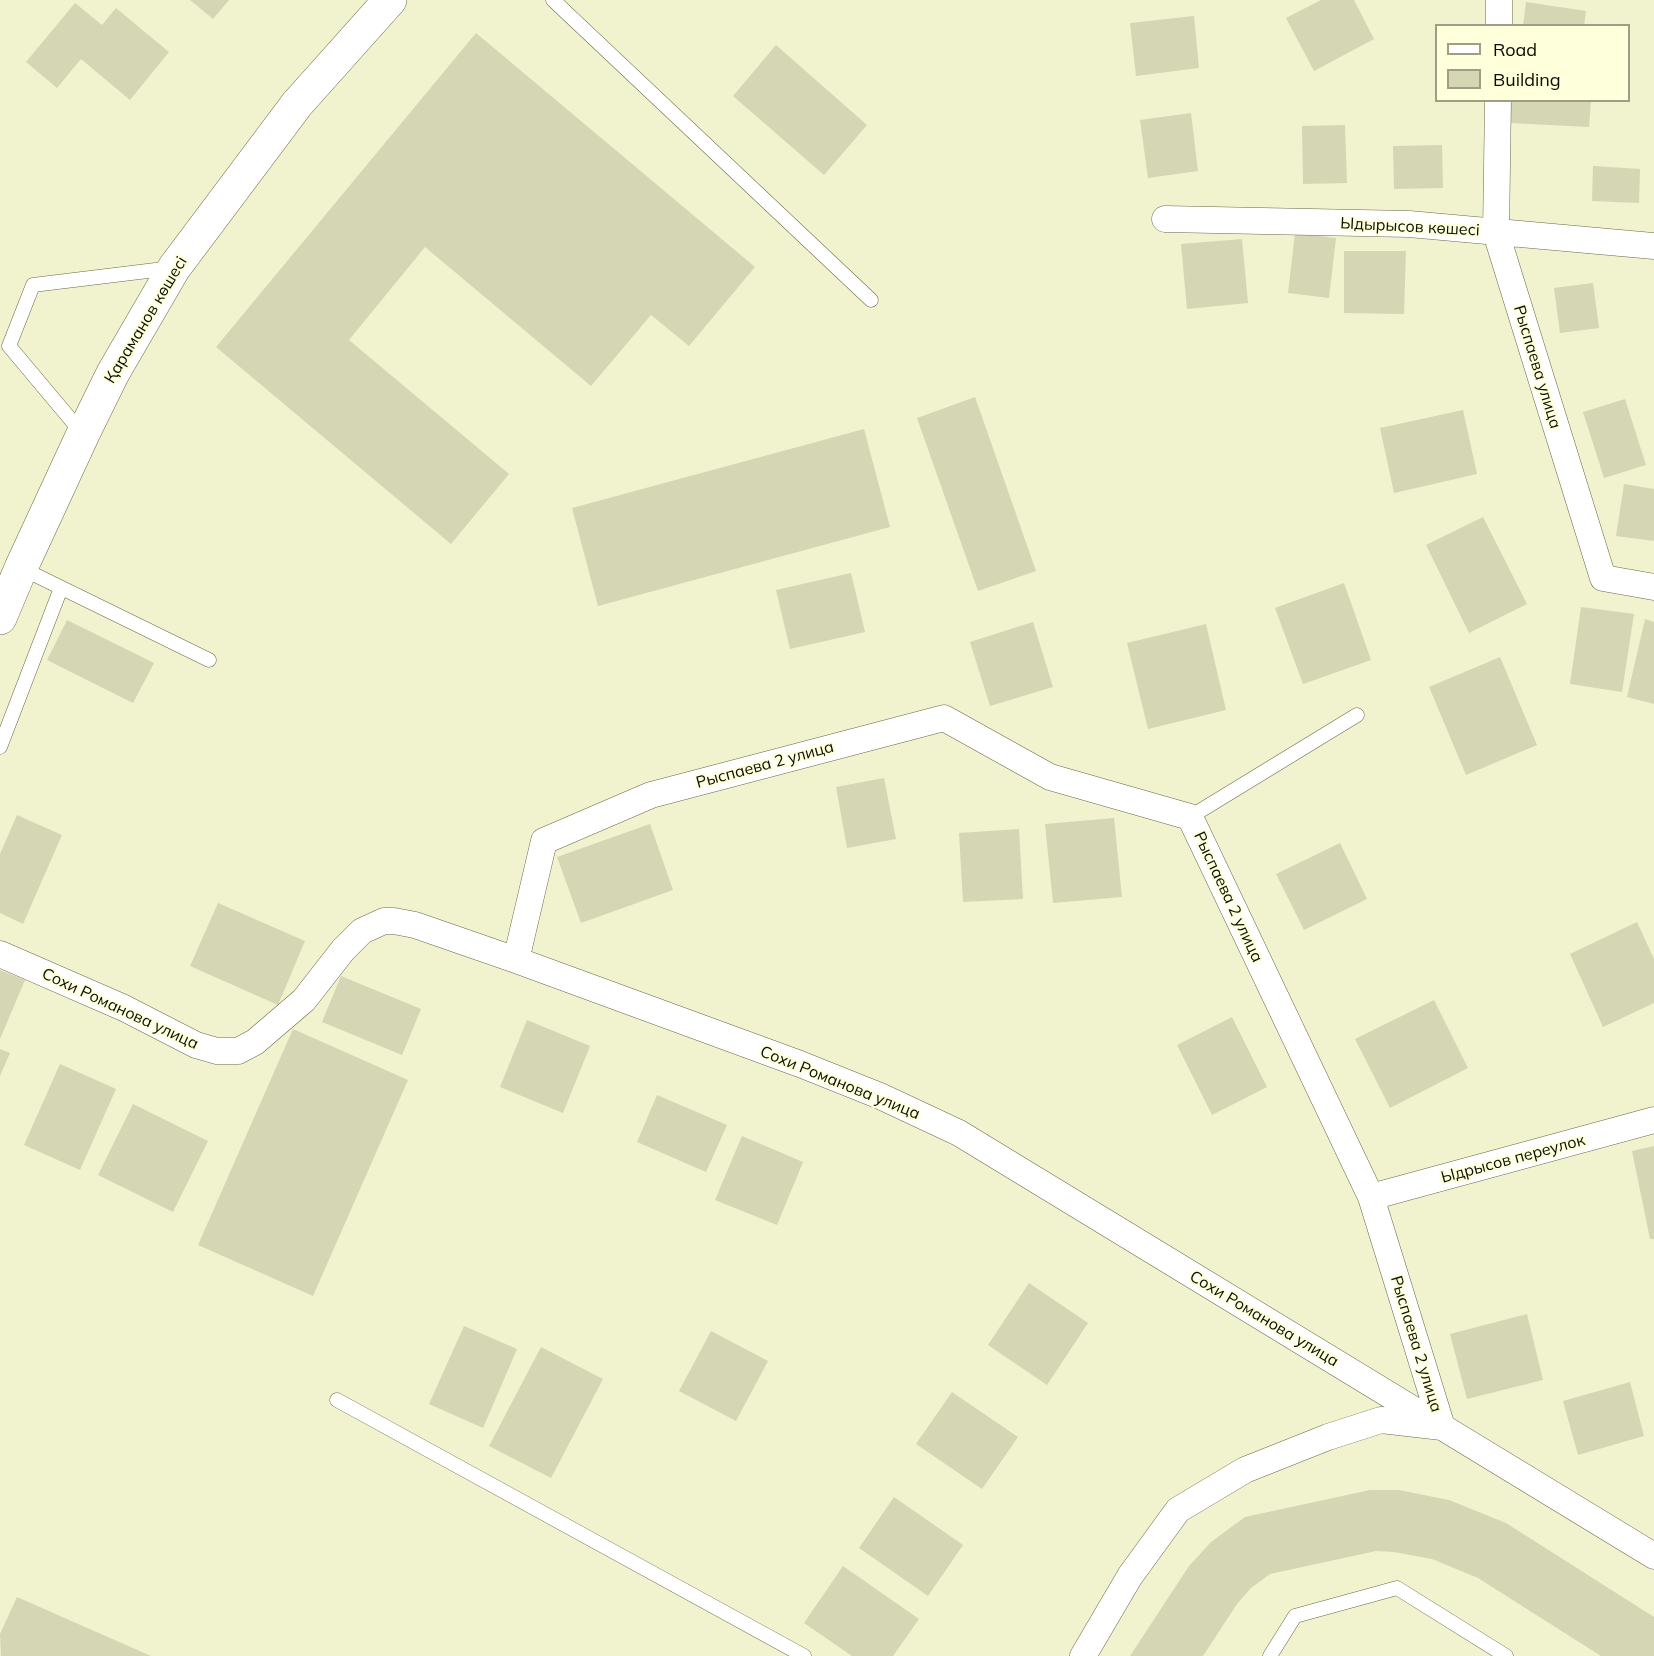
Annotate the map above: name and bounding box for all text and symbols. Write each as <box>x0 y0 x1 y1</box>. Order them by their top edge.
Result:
legend <box>1435 24 1630 102</box>
text: Road <box>1493 38 1537 61</box>
text: Building <box>1493 68 1561 91</box>
street label: Ыдырысов көшесі <box>1340 214 1480 240</box>
street label: Қараманов көшесі <box>101 253 191 387</box>
street label: Рыспаева улица <box>1509 303 1565 431</box>
street label: Рыспаева 2 улица <box>694 737 836 793</box>
street label: Рыспаева 2 улица <box>1189 829 1267 965</box>
street label: Сохи Романова улица <box>39 964 201 1054</box>
street label: Сохи Романова улица <box>757 1042 923 1124</box>
street label: Ыдрысов переулок <box>1439 1131 1587 1187</box>
street label: Сохи Романова улица <box>1186 1267 1342 1371</box>
street label: Рыспаева 2 улица <box>1386 1273 1446 1415</box>

